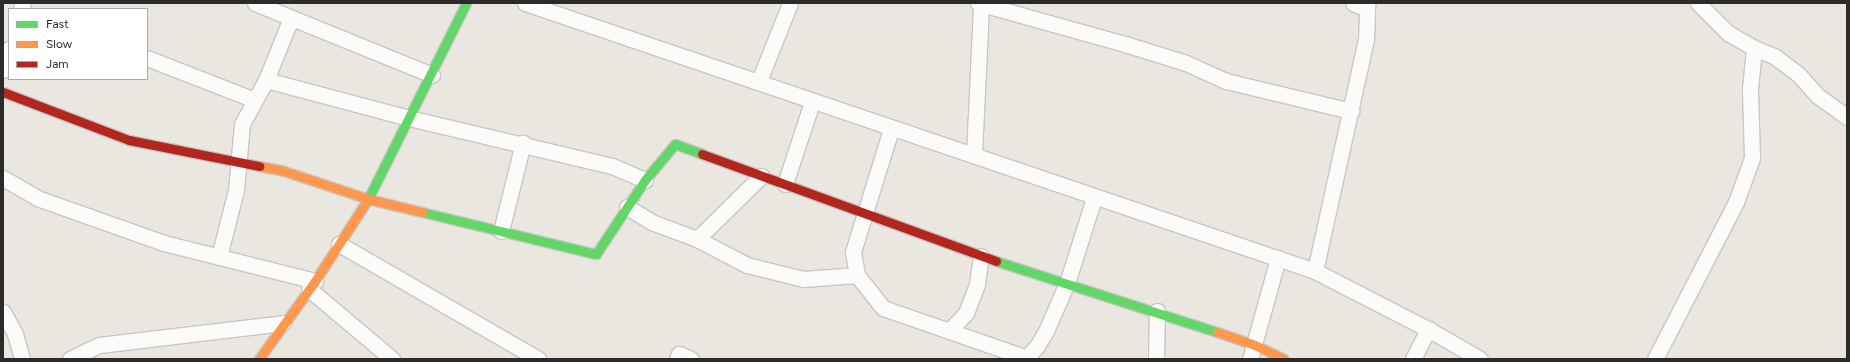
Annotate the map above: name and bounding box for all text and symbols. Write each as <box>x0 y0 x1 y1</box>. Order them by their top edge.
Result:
legend <box>8 8 148 80</box>
text: Fast <box>46 17 69 31</box>
text: Slow <box>46 37 72 51</box>
text: Jam <box>46 57 69 71</box>

